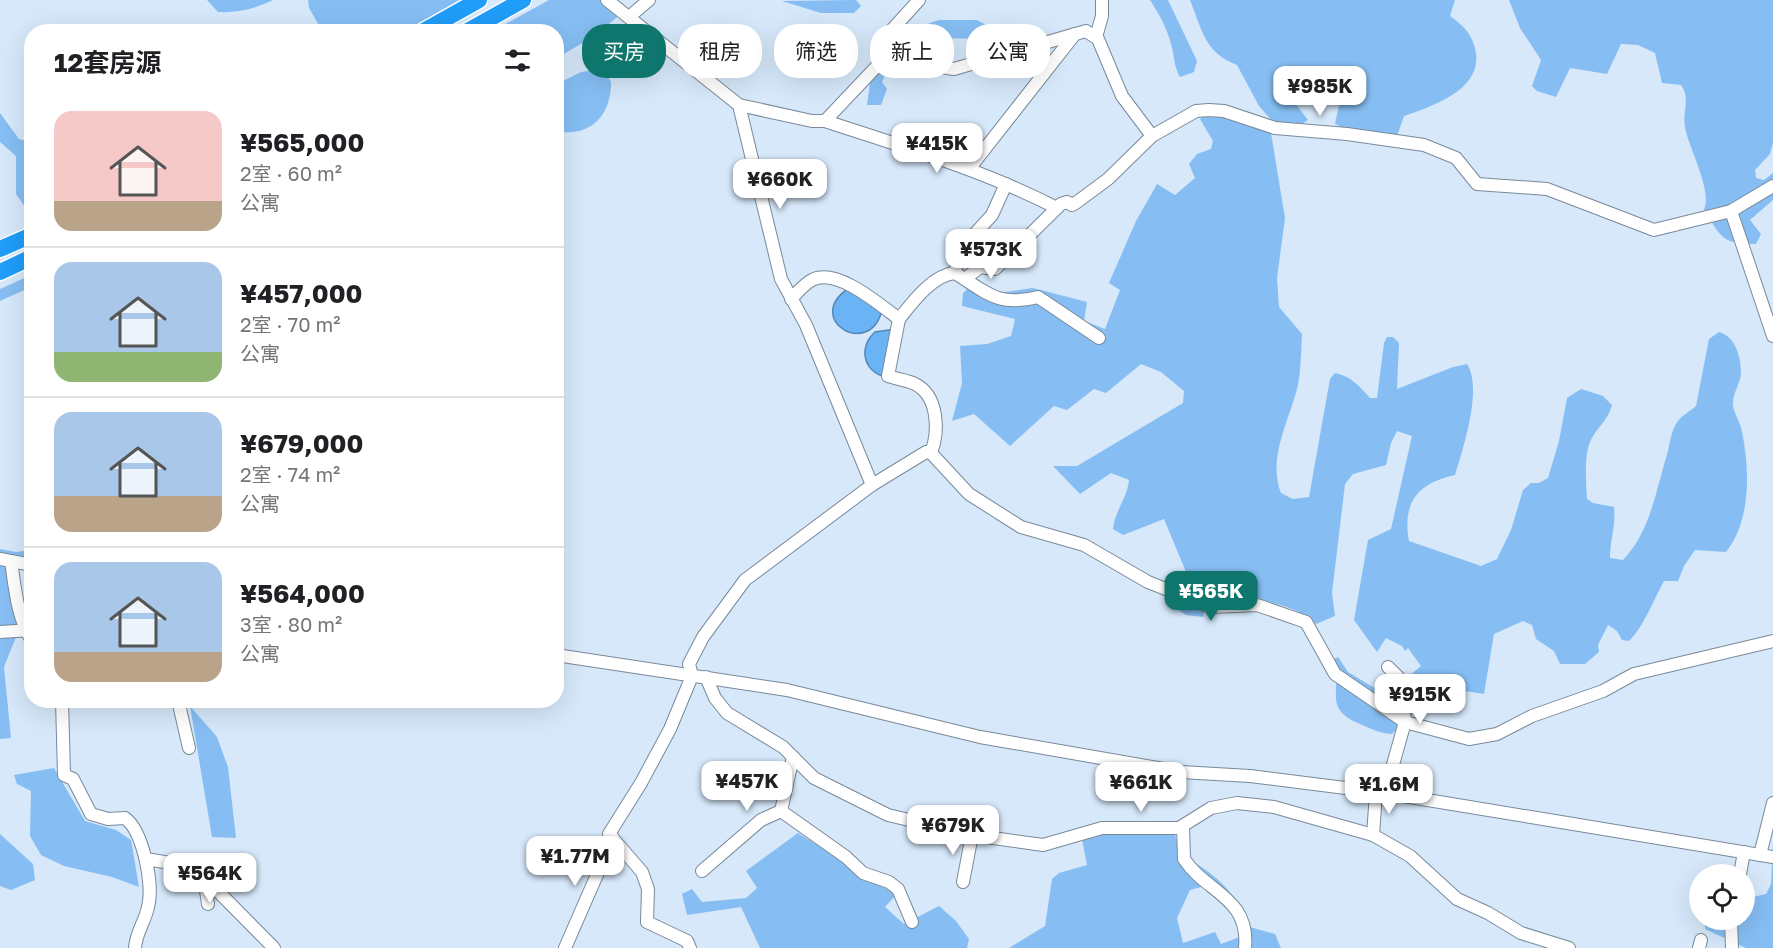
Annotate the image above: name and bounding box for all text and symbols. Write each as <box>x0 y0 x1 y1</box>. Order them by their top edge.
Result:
chip: 买房 <box>582 24 666 78</box>
chip: 租房 <box>678 24 762 78</box>
chip: 筛选 <box>774 24 858 78</box>
chip: 新上 <box>870 24 954 78</box>
chip: 公寓 <box>966 24 1050 78</box>
icon: filters <box>501 44 534 77</box>
text: 12套房源 <box>54 47 161 78</box>
pin: ¥985K <box>1278 66 1362 117</box>
text: ¥985K <box>1287 73 1353 97</box>
pin: ¥415K <box>895 123 979 174</box>
text: ¥565,000 <box>240 127 364 158</box>
text: ¥415K <box>906 130 968 154</box>
icon: home <box>102 135 174 207</box>
pin: ¥660K <box>738 159 822 210</box>
text: 2室 · 60 m² <box>240 161 342 185</box>
text: ¥660K <box>747 166 813 190</box>
text: 公寓 <box>240 190 280 214</box>
pin: ¥573K <box>949 229 1033 280</box>
text: ¥573K <box>960 236 1023 260</box>
text: ¥457,000 <box>240 278 362 309</box>
icon: home <box>102 286 174 358</box>
text: 2室 · 70 m² <box>240 312 341 336</box>
text: 公寓 <box>240 341 280 365</box>
text: ¥679,000 <box>240 428 363 459</box>
icon: home <box>102 436 174 508</box>
text: 2室 · 74 m² <box>240 462 340 486</box>
text: 公寓 <box>240 491 280 515</box>
pin: ¥565K <box>1169 571 1253 622</box>
text: ¥564,000 <box>240 578 365 609</box>
text: ¥565K <box>1179 578 1243 602</box>
icon: home <box>102 586 174 658</box>
text: 3室 · 80 m² <box>240 612 342 636</box>
text: 公寓 <box>240 641 280 665</box>
pin: ¥915K <box>1378 674 1462 725</box>
text: ¥915K <box>1389 681 1451 705</box>
pin: ¥457K <box>705 761 789 812</box>
pin: ¥661K <box>1099 762 1183 813</box>
pin: ¥1.6M <box>1347 764 1431 815</box>
text: ¥457K <box>715 768 779 792</box>
text: ¥661K <box>1109 769 1173 793</box>
text: ¥1.6M <box>1359 771 1419 795</box>
pin: ¥679K <box>911 805 995 856</box>
text: ¥679K <box>921 812 985 836</box>
pin: ¥1.77M <box>526 836 624 887</box>
text: ¥1.77M <box>540 843 610 867</box>
pin: ¥564K <box>168 853 252 904</box>
text: ¥564K <box>177 860 243 884</box>
map controls <box>1689 864 1755 930</box>
button: locate <box>1689 864 1755 930</box>

